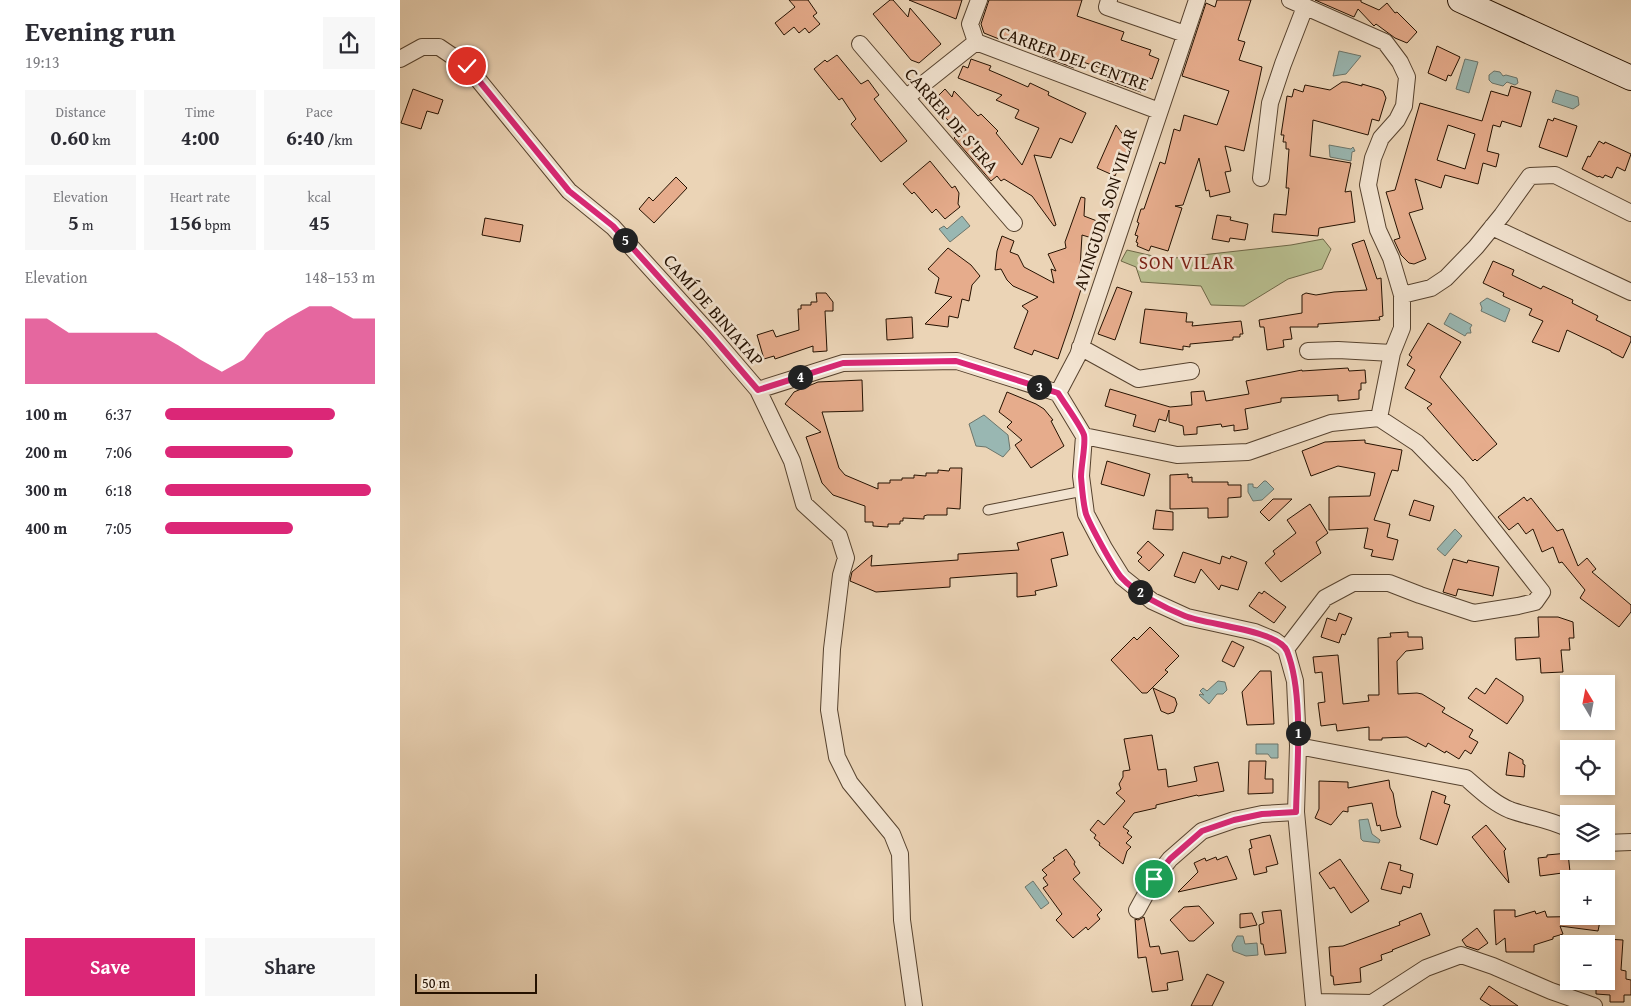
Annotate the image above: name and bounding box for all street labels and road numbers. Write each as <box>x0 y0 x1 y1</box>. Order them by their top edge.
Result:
street label: CARRER DEL CENTRE <box>995 18 1153 98</box>
street label: CARRER DE S'ERA <box>898 61 1006 179</box>
street label: AVINGUDA SON VILAR <box>1066 124 1144 294</box>
street label: CAMÍ DE BINIATAP <box>658 248 770 372</box>

